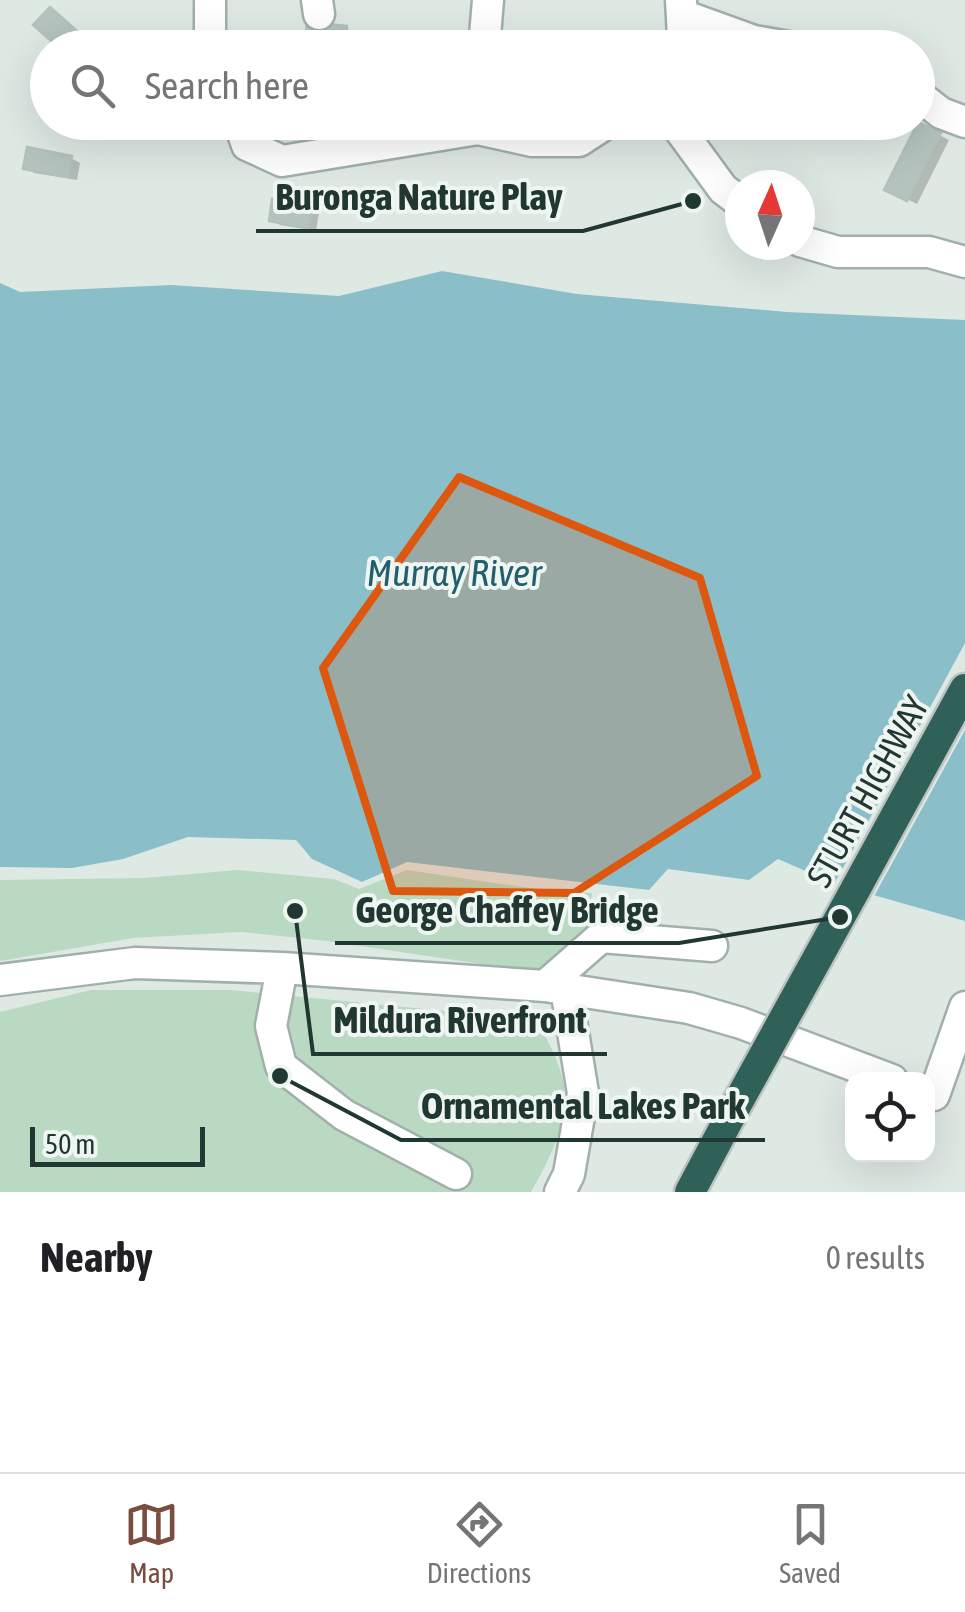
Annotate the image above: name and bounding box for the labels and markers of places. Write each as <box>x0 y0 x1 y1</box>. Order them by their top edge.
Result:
callout: Buronga Nature Play <box>256 163 583 231</box>
callout: George Chaffey Bridge <box>335 875 679 943</box>
callout: Mildura Riverfront <box>313 986 607 1054</box>
callout: Ornamental Lakes Park <box>401 1072 765 1140</box>

